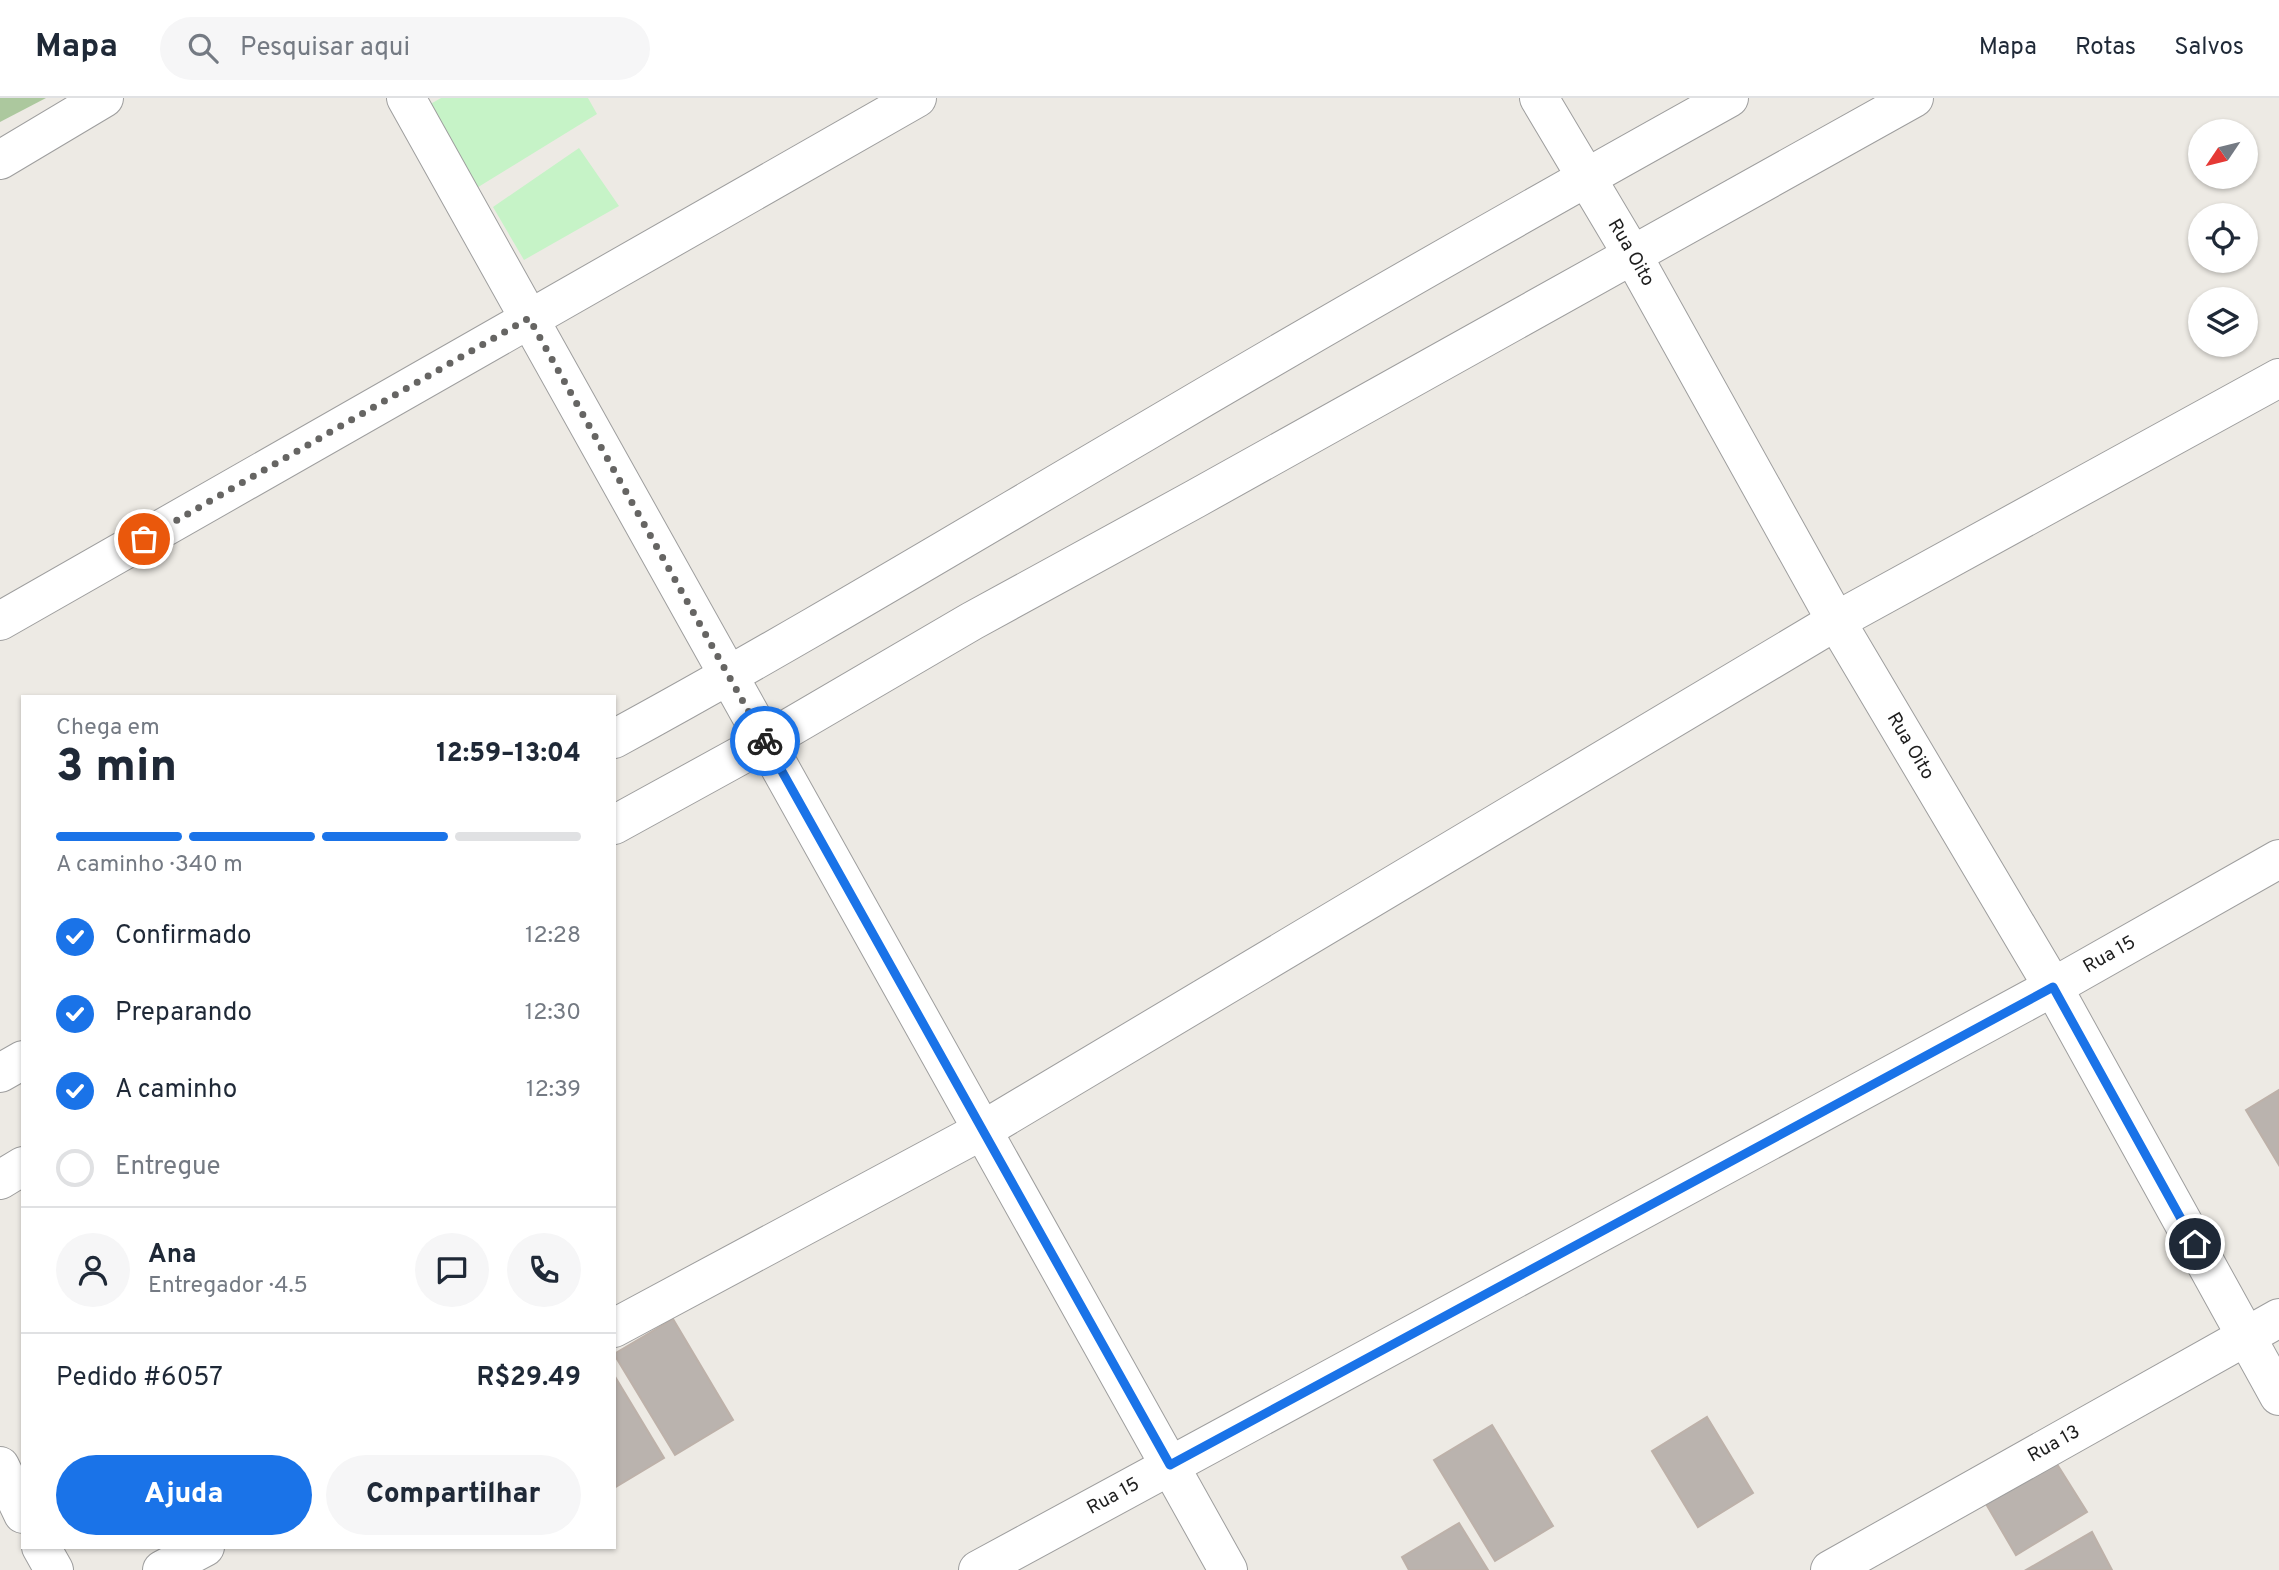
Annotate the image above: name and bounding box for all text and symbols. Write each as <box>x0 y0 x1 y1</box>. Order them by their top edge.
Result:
search box <box>160 17 650 80</box>
text: Mapa <box>35 27 118 69</box>
icon: search <box>184 29 222 67</box>
text: Pesquisar aqui <box>240 32 410 65</box>
text: Mapa <box>1979 33 2037 63</box>
text: Rotas <box>2075 33 2136 63</box>
text: Salvos <box>2174 33 2244 63</box>
north arrow <box>2188 119 2258 189</box>
map controls <box>2188 119 2258 357</box>
button: locate <box>2188 203 2258 273</box>
street label: Rua Oito <box>1602 215 1660 291</box>
button: layers <box>2188 287 2258 357</box>
pin <box>114 509 174 569</box>
icon: bag <box>125 520 163 558</box>
courier <box>730 706 800 776</box>
street label: Rua Oito <box>1881 708 1939 784</box>
text: Chega em <box>56 714 160 743</box>
icon: bike <box>746 722 784 760</box>
text: 12:59–13:04 <box>436 738 581 771</box>
text: 3 min <box>56 739 177 798</box>
text: A caminho · 340 m <box>56 851 243 880</box>
icon: check <box>56 918 94 956</box>
text: Confirmado <box>115 920 252 953</box>
text: 12:28 <box>525 922 581 951</box>
street label: Rua 15 <box>2079 931 2140 979</box>
icon: check <box>56 995 94 1033</box>
text: Preparando <box>115 997 252 1030</box>
text: 12:30 <box>525 999 581 1028</box>
icon: check <box>56 1072 94 1110</box>
text: A caminho <box>115 1074 237 1107</box>
text: 12:39 <box>526 1076 581 1105</box>
text: Entregue <box>115 1151 221 1184</box>
pin <box>2165 1214 2225 1274</box>
icon: home <box>2176 1225 2214 1263</box>
button: person <box>56 1233 130 1307</box>
button: chat <box>415 1233 489 1307</box>
button: phone <box>507 1233 581 1307</box>
text: Ana <box>148 1239 197 1272</box>
text: Entregador · 4.5 <box>148 1272 308 1301</box>
text: Pedido #6057 <box>56 1362 223 1395</box>
text: R$29.49 <box>476 1362 581 1395</box>
street label: Rua 13 <box>2024 1420 2085 1468</box>
button: Ajuda <box>56 1455 312 1535</box>
button: Compartilhar <box>326 1455 581 1535</box>
street label: Rua 15 <box>1083 1473 1144 1521</box>

